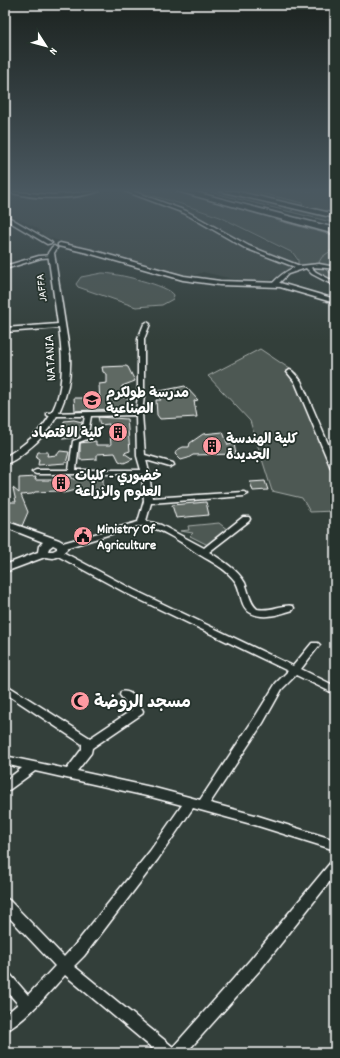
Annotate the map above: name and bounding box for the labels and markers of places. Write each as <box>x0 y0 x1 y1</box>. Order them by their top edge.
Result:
place label: مدرسة طولكرم الصناعية <box>106 384 189 420</box>
school or university icon: مدرسة طولكرم الصناعية <box>81 389 103 411</box>
building icon: كلية الاقتصاد <box>107 421 129 443</box>
place label: كلية الاقتصاد <box>32 424 105 444</box>
place label: كلية الهندسة الجديدة <box>226 430 298 466</box>
building icon: كلية الهندسة الجديدة <box>201 435 223 457</box>
place label: خضوري - كليات العلوم والزراعة <box>75 467 162 503</box>
building icon: خضوري - كليات العلوم والزراعة <box>50 472 72 494</box>
place label: Ministry Of Agriculture <box>97 520 156 556</box>
public building icon: Ministry Of Agriculture <box>72 525 94 547</box>
mosque icon: مسجد الروضة <box>69 690 91 712</box>
place label: مسجد الروضة <box>94 692 191 716</box>

